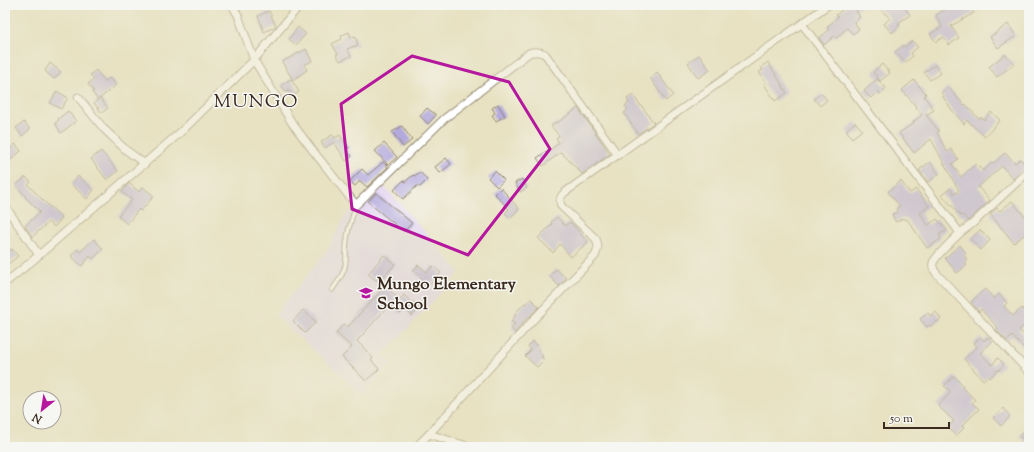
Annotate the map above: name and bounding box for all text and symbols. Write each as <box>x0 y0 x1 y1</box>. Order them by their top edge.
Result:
district label: MUNGO <box>214 89 298 116</box>
place label: Mungo Elementary School <box>377 273 516 317</box>
school or university icon: Mungo Elementary School <box>358 285 374 301</box>
north arrow <box>22 390 62 430</box>
scale bar <box>884 404 949 430</box>
text: N <box>30 409 46 427</box>
text: 50 m <box>889 410 913 428</box>

